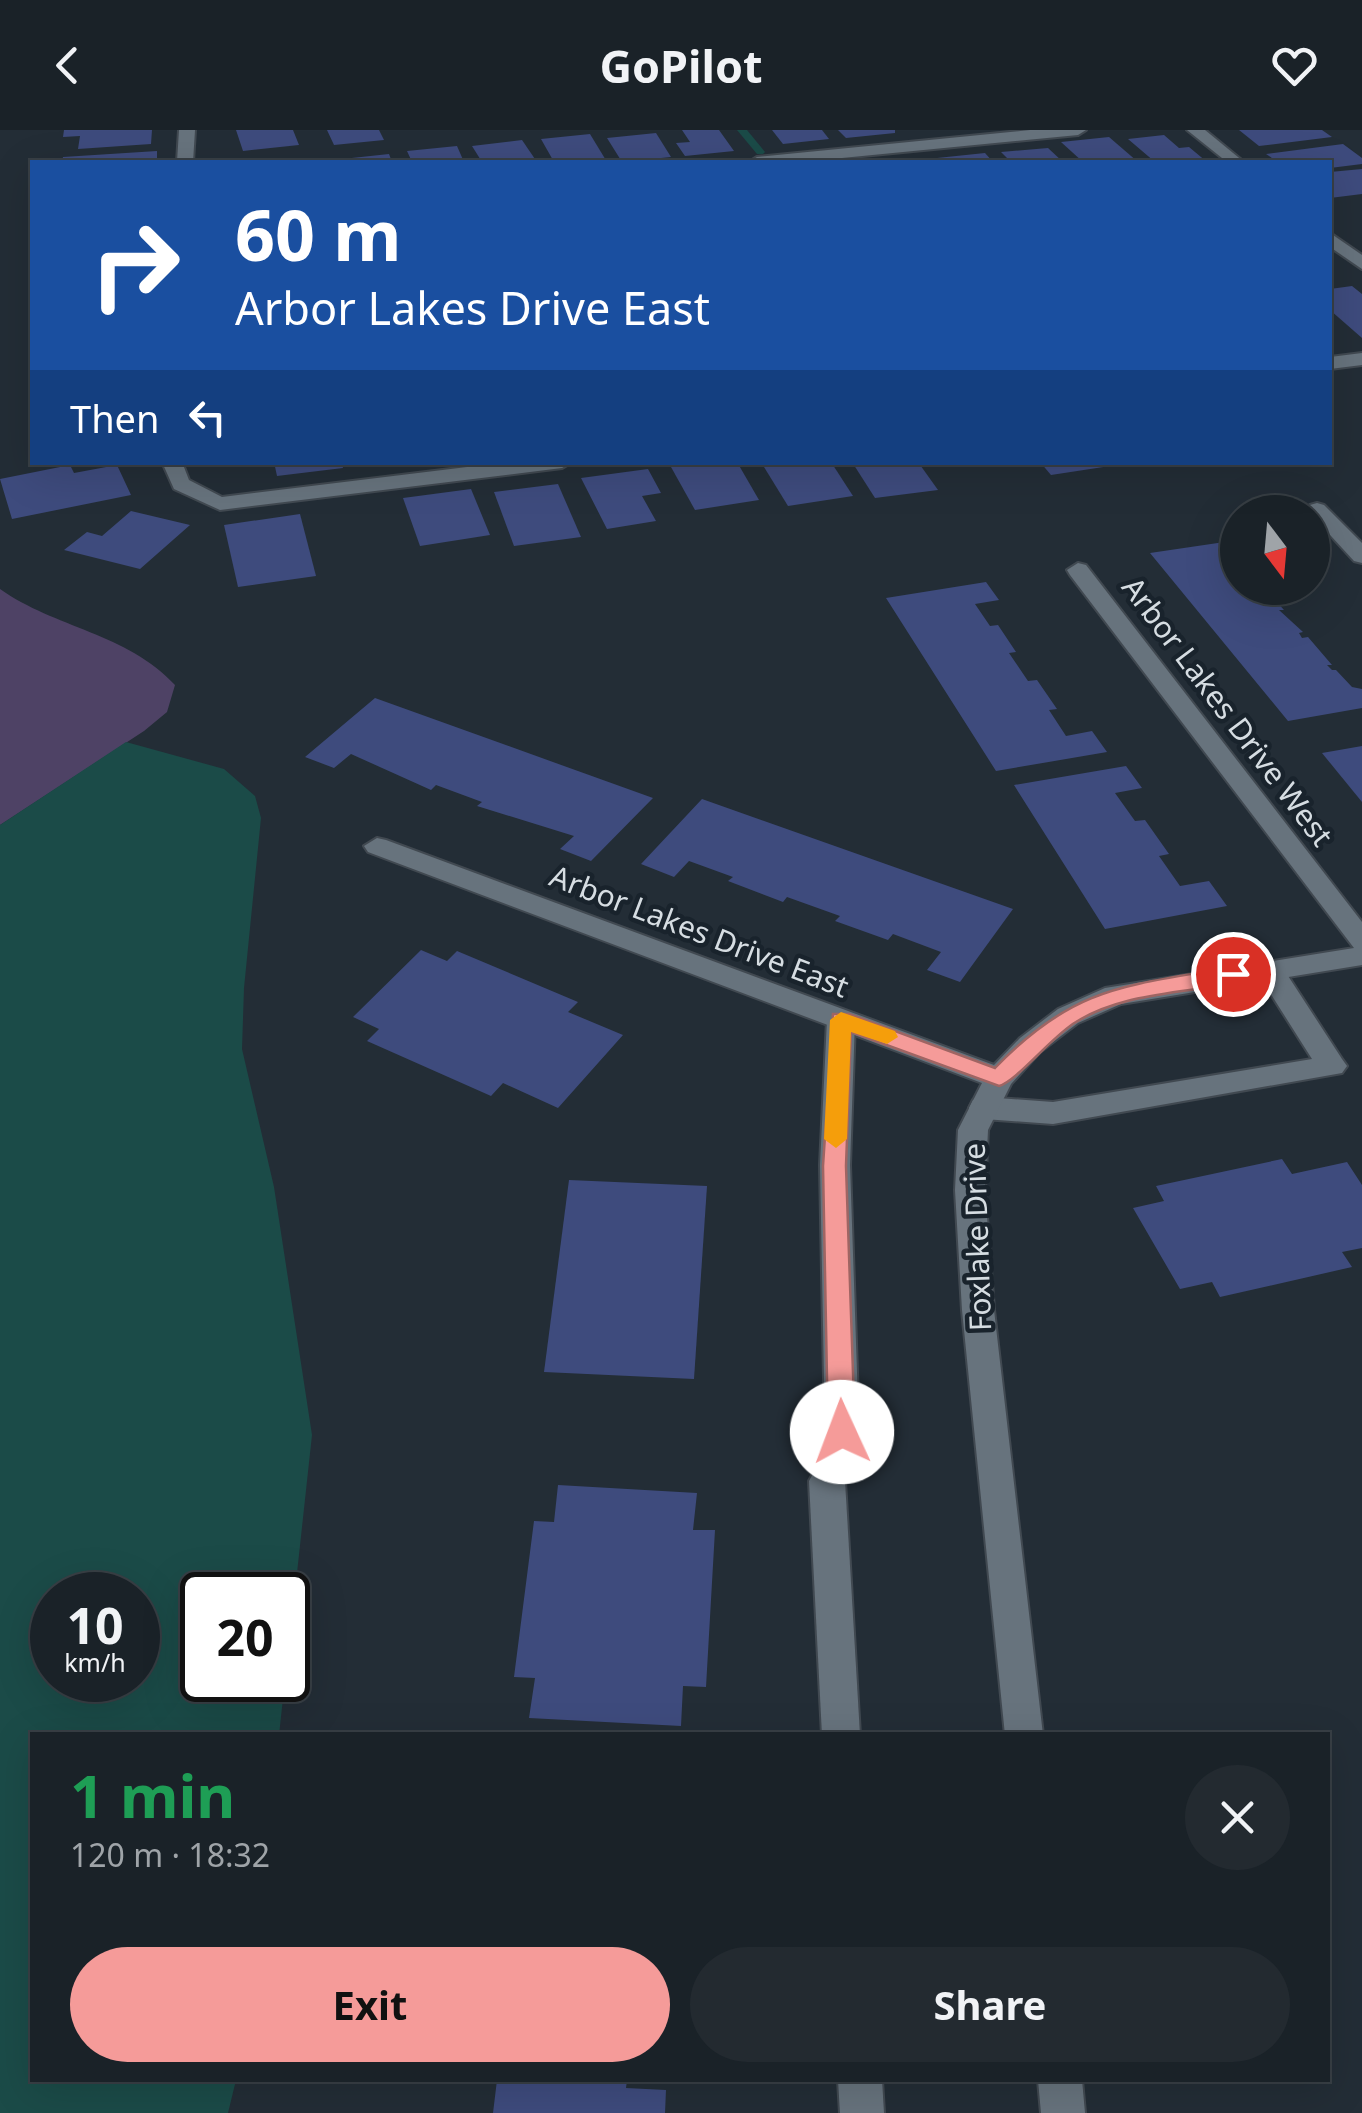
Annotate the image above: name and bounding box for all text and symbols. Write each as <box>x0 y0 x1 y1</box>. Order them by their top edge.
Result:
text: GoPilot <box>599 35 763 96</box>
icon: back <box>40 38 95 93</box>
icon: heart <box>1267 38 1322 93</box>
text: 60 m <box>235 186 402 282</box>
icon: right <box>70 200 200 330</box>
text: Arbor Lakes Drive East <box>235 277 710 338</box>
icon: left <box>180 390 235 445</box>
text: Then <box>70 392 160 444</box>
north arrow <box>1220 495 1330 605</box>
map controls <box>1220 495 1330 605</box>
street label: Arbor Lakes Drive West <box>1113 568 1343 854</box>
street label: Arbor Lakes Drive East <box>544 855 855 1007</box>
pin <box>1191 932 1276 1017</box>
icon: arrive <box>1206 947 1261 1002</box>
street label: Foxlake Drive <box>953 1142 1000 1332</box>
position arrow <box>790 1380 894 1484</box>
speed limit sign: 20 <box>180 1572 310 1702</box>
text: 10 <box>66 1591 124 1659</box>
text: km/h <box>64 1645 126 1679</box>
text: 1 min <box>70 1754 235 1836</box>
button: close <box>1185 1765 1290 1870</box>
text: 120 m · 18:32 <box>70 1833 270 1876</box>
button: Exit <box>70 1947 670 2062</box>
button: Share <box>690 1947 1290 2062</box>

